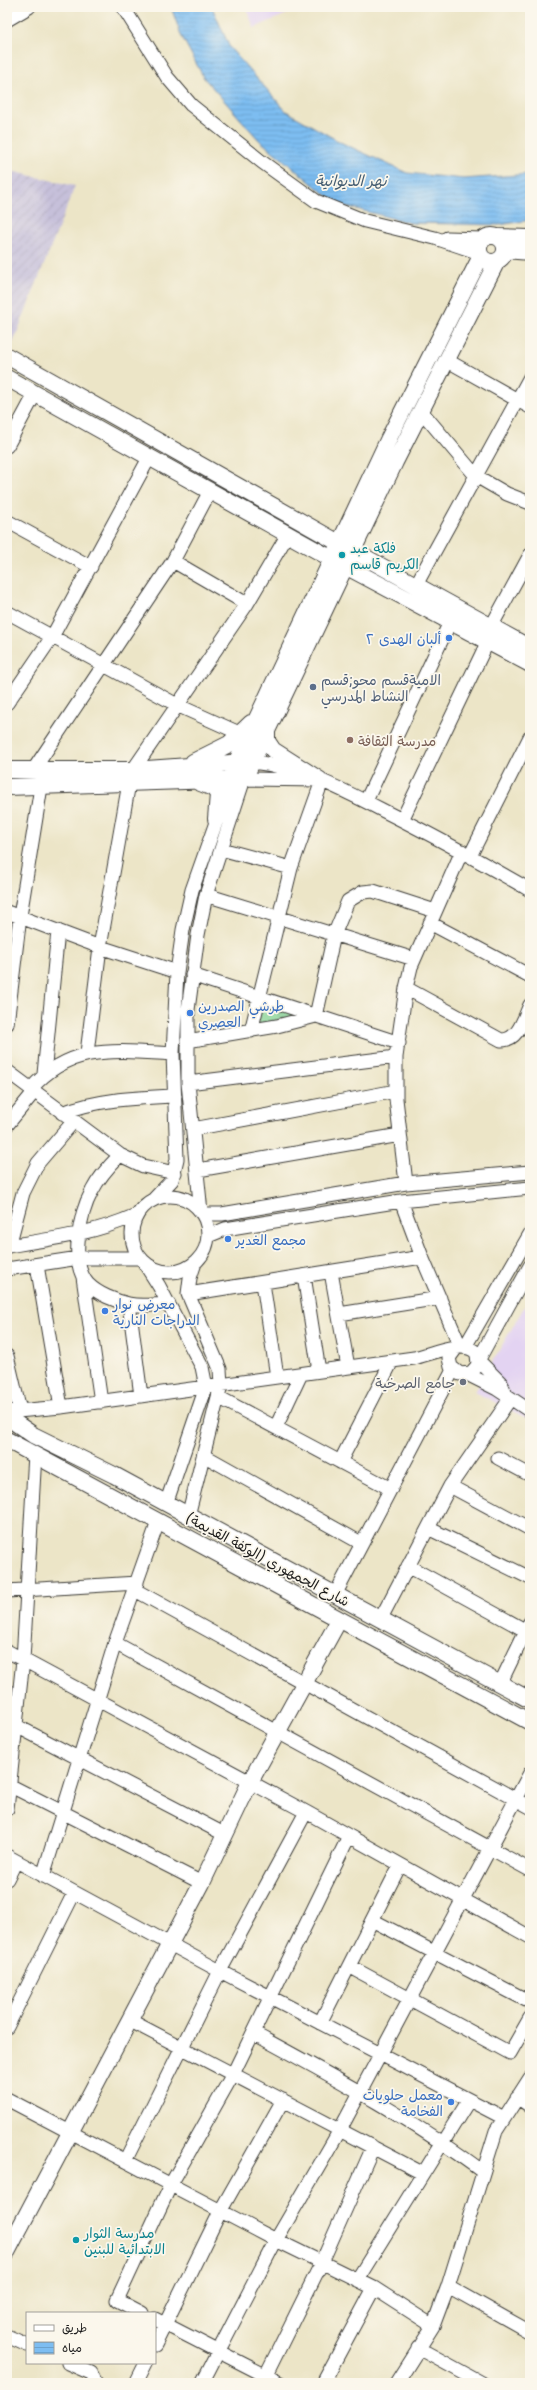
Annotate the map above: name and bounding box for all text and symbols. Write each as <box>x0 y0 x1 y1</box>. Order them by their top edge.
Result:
water label: نهر الديوانية <box>315 168 388 191</box>
place label: فلكة عبد الكريم قاسم <box>350 537 419 575</box>
marker: فلكة عبد الكريم قاسم <box>337 550 347 560</box>
place label: ألبان الهدى ٢ <box>366 628 442 649</box>
marker: ألبان الهدى ٢ <box>444 633 454 643</box>
place label: الاميةقسم محو;قسم النشاط المدرسي <box>321 669 441 709</box>
marker: الاميةقسم محو;قسم النشاط المدرسي <box>308 682 318 692</box>
place label: مدرسة الثقافة <box>358 730 436 751</box>
marker: مدرسة الثقافة <box>345 735 355 745</box>
place label: طرشي الصدرين العصري <box>198 995 284 1033</box>
marker: طرشي الصدرين العصري <box>185 1008 195 1018</box>
place label: مجمع الغدير <box>235 1229 306 1251</box>
marker: مجمع الغدير <box>223 1234 233 1244</box>
place label: معرض نوار الدراجات النارية <box>112 1293 200 1330</box>
marker: معرض نوار الدراجات النارية <box>100 1306 110 1316</box>
place label: جامع الصرخية <box>375 1372 455 1394</box>
marker: جامع الصرخية <box>458 1377 468 1387</box>
street label: شارع الجمهوري (الوكفة القديمة) <box>182 1507 354 1612</box>
place label: معمل حلويات الفخامة <box>363 2084 443 2121</box>
marker: معمل حلويات الفخامة <box>446 2097 456 2107</box>
place label: مدرسة الثوار الابتدائية للبنين <box>83 2222 165 2259</box>
marker: مدرسة الثوار الابتدائية للبنين <box>71 2235 81 2245</box>
legend <box>26 2312 156 2364</box>
text: طريق <box>62 2318 87 2336</box>
text: مياه <box>62 2338 82 2356</box>

